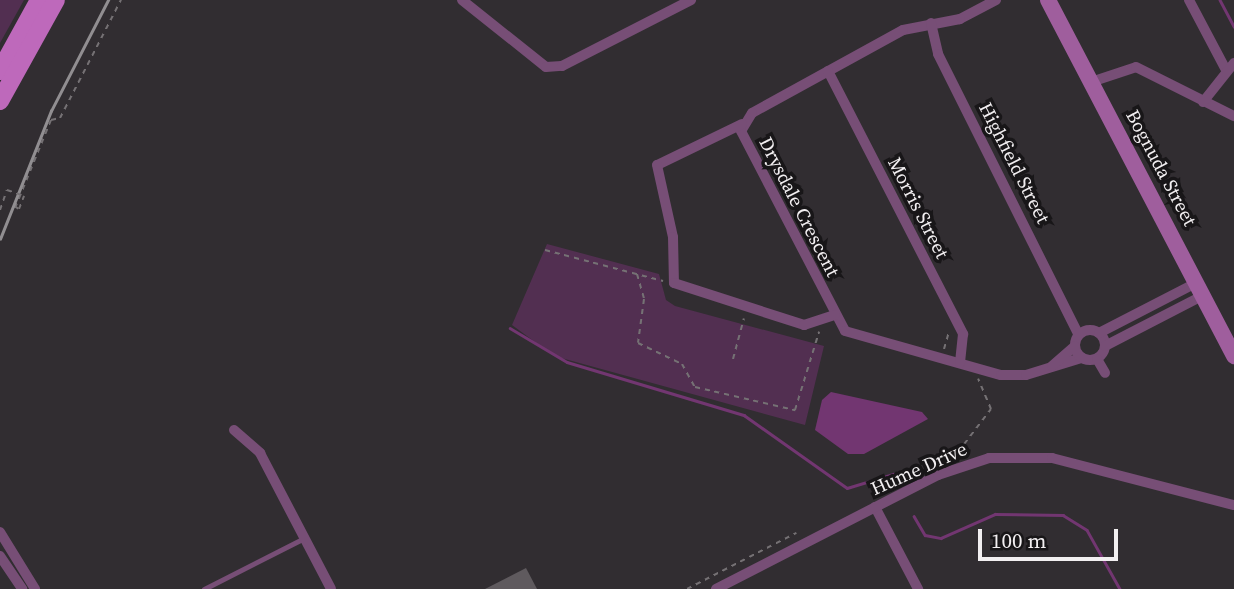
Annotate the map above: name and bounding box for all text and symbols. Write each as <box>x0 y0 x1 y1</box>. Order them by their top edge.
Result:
street label: Highfield Street <box>974 99 1054 227</box>
street label: Bognuda Street <box>1121 106 1201 230</box>
street label: Drysdale Crescent <box>754 133 844 281</box>
street label: Morris Street <box>883 154 953 262</box>
street label: Hume Drive <box>867 438 971 500</box>
scale bar <box>982 516 1122 560</box>
text: 100 m <box>991 526 1046 555</box>

